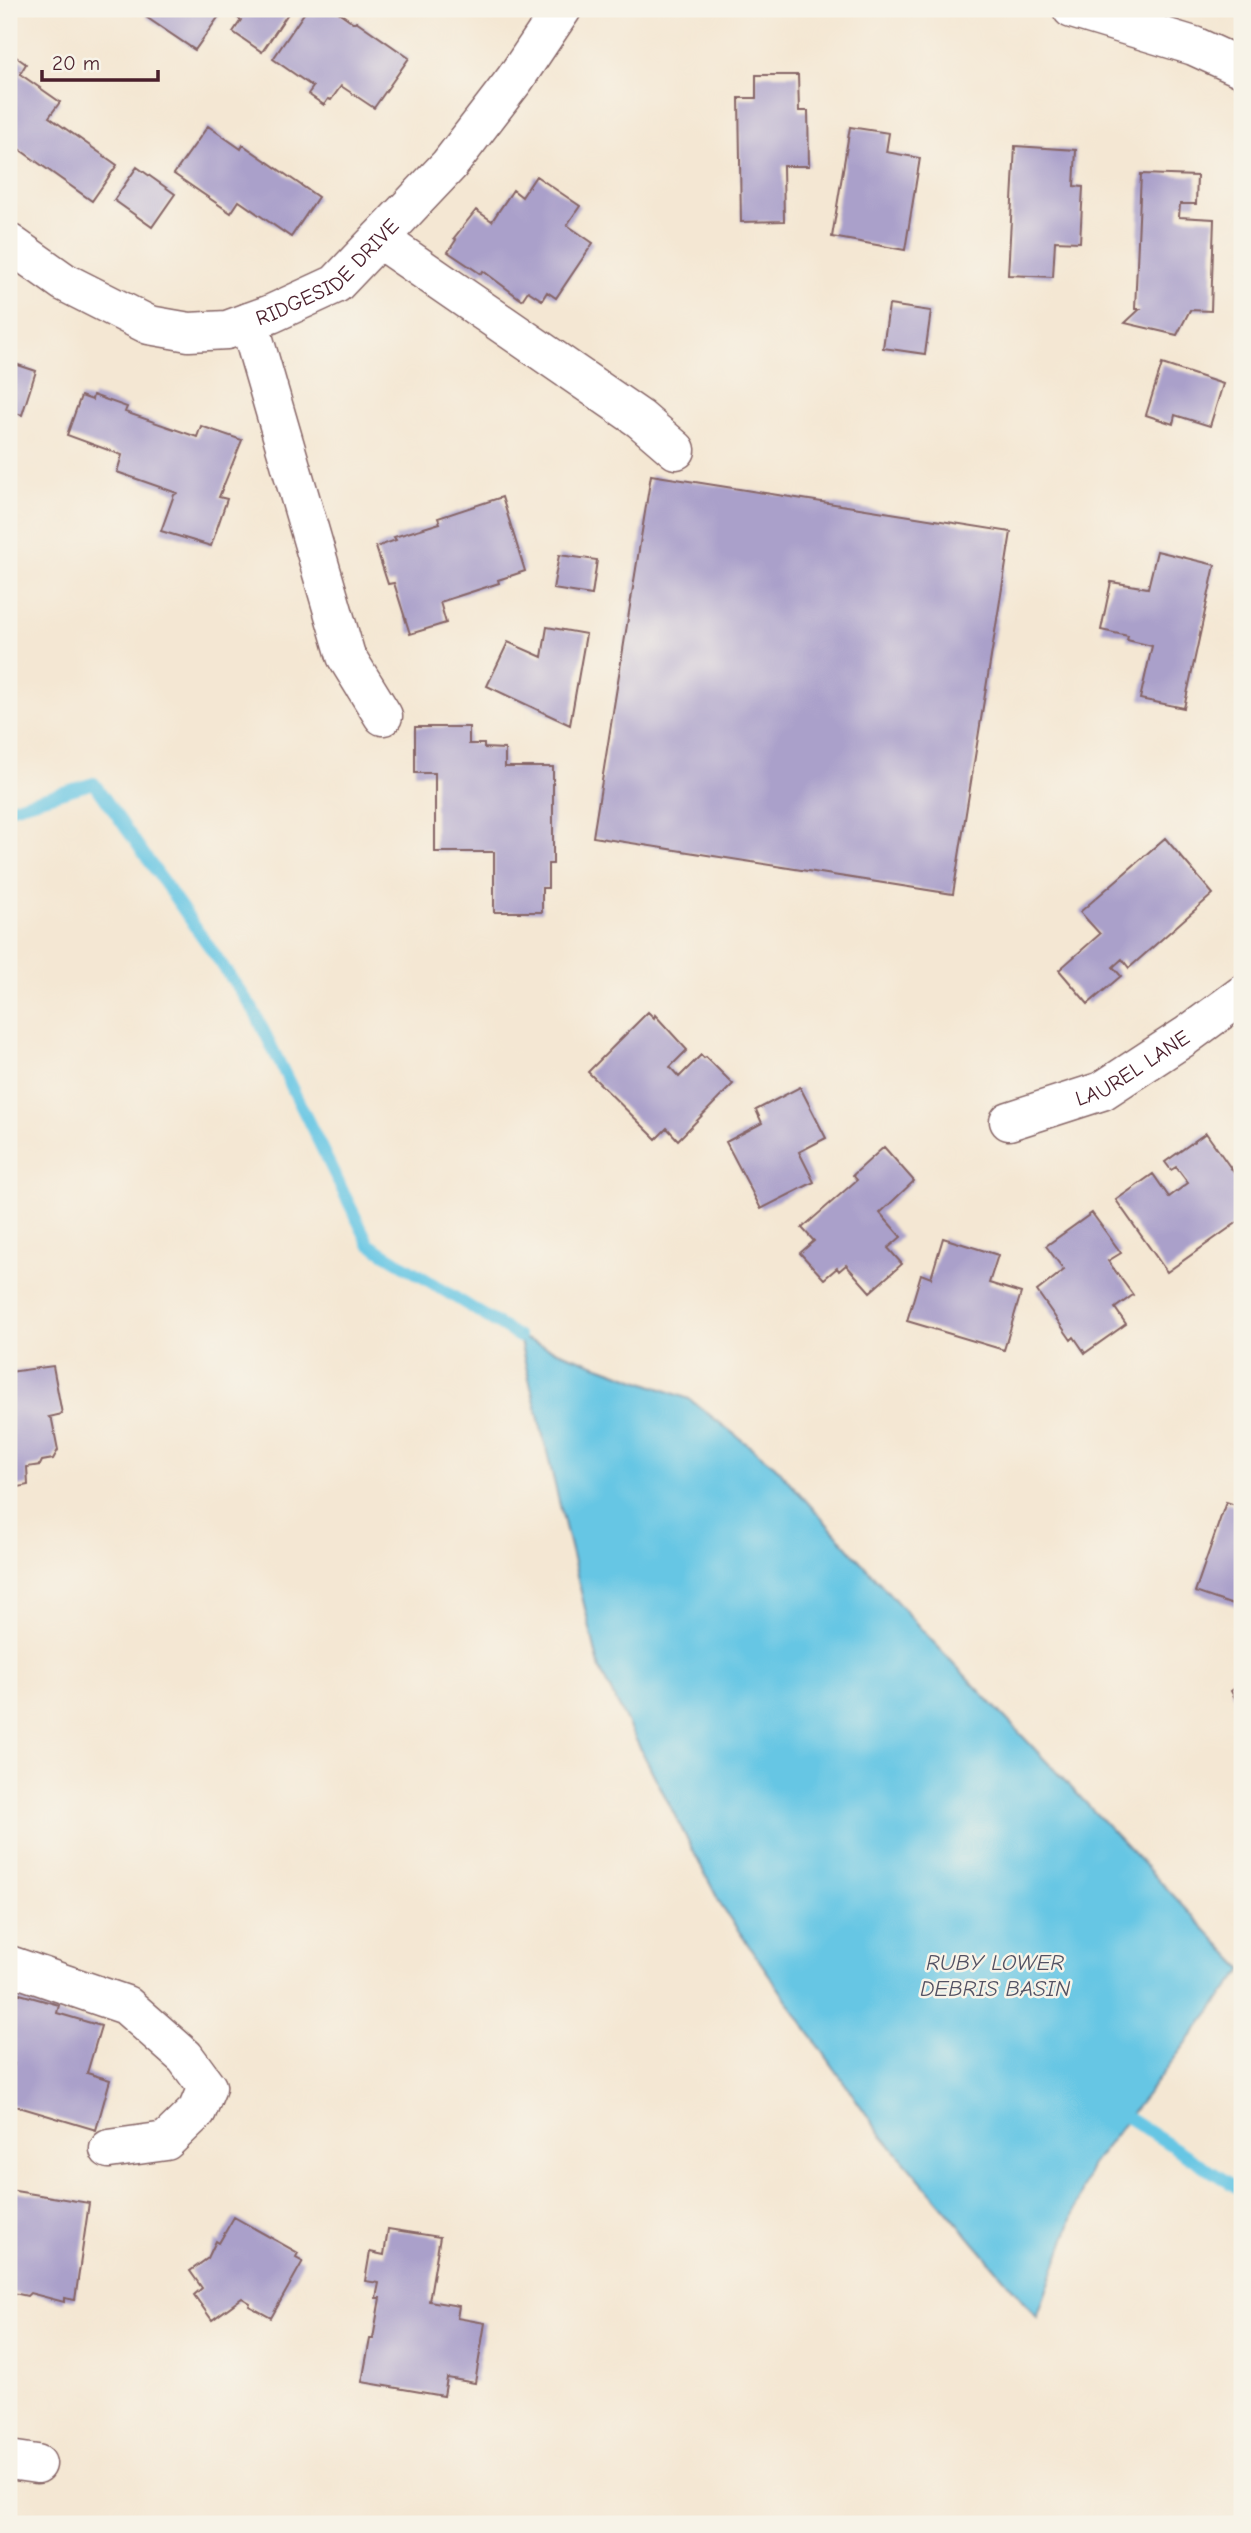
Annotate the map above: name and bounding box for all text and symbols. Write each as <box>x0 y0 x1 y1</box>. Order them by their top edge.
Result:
scale bar <box>42 38 158 82</box>
text: 20 m <box>52 51 100 75</box>
street label: RIDGESIDE DRIVE <box>252 214 404 331</box>
street label: LAUREL LANE <box>1072 1025 1194 1111</box>
water label: RUBY LOWER DEBRIS BASIN <box>920 1949 1071 2002</box>

